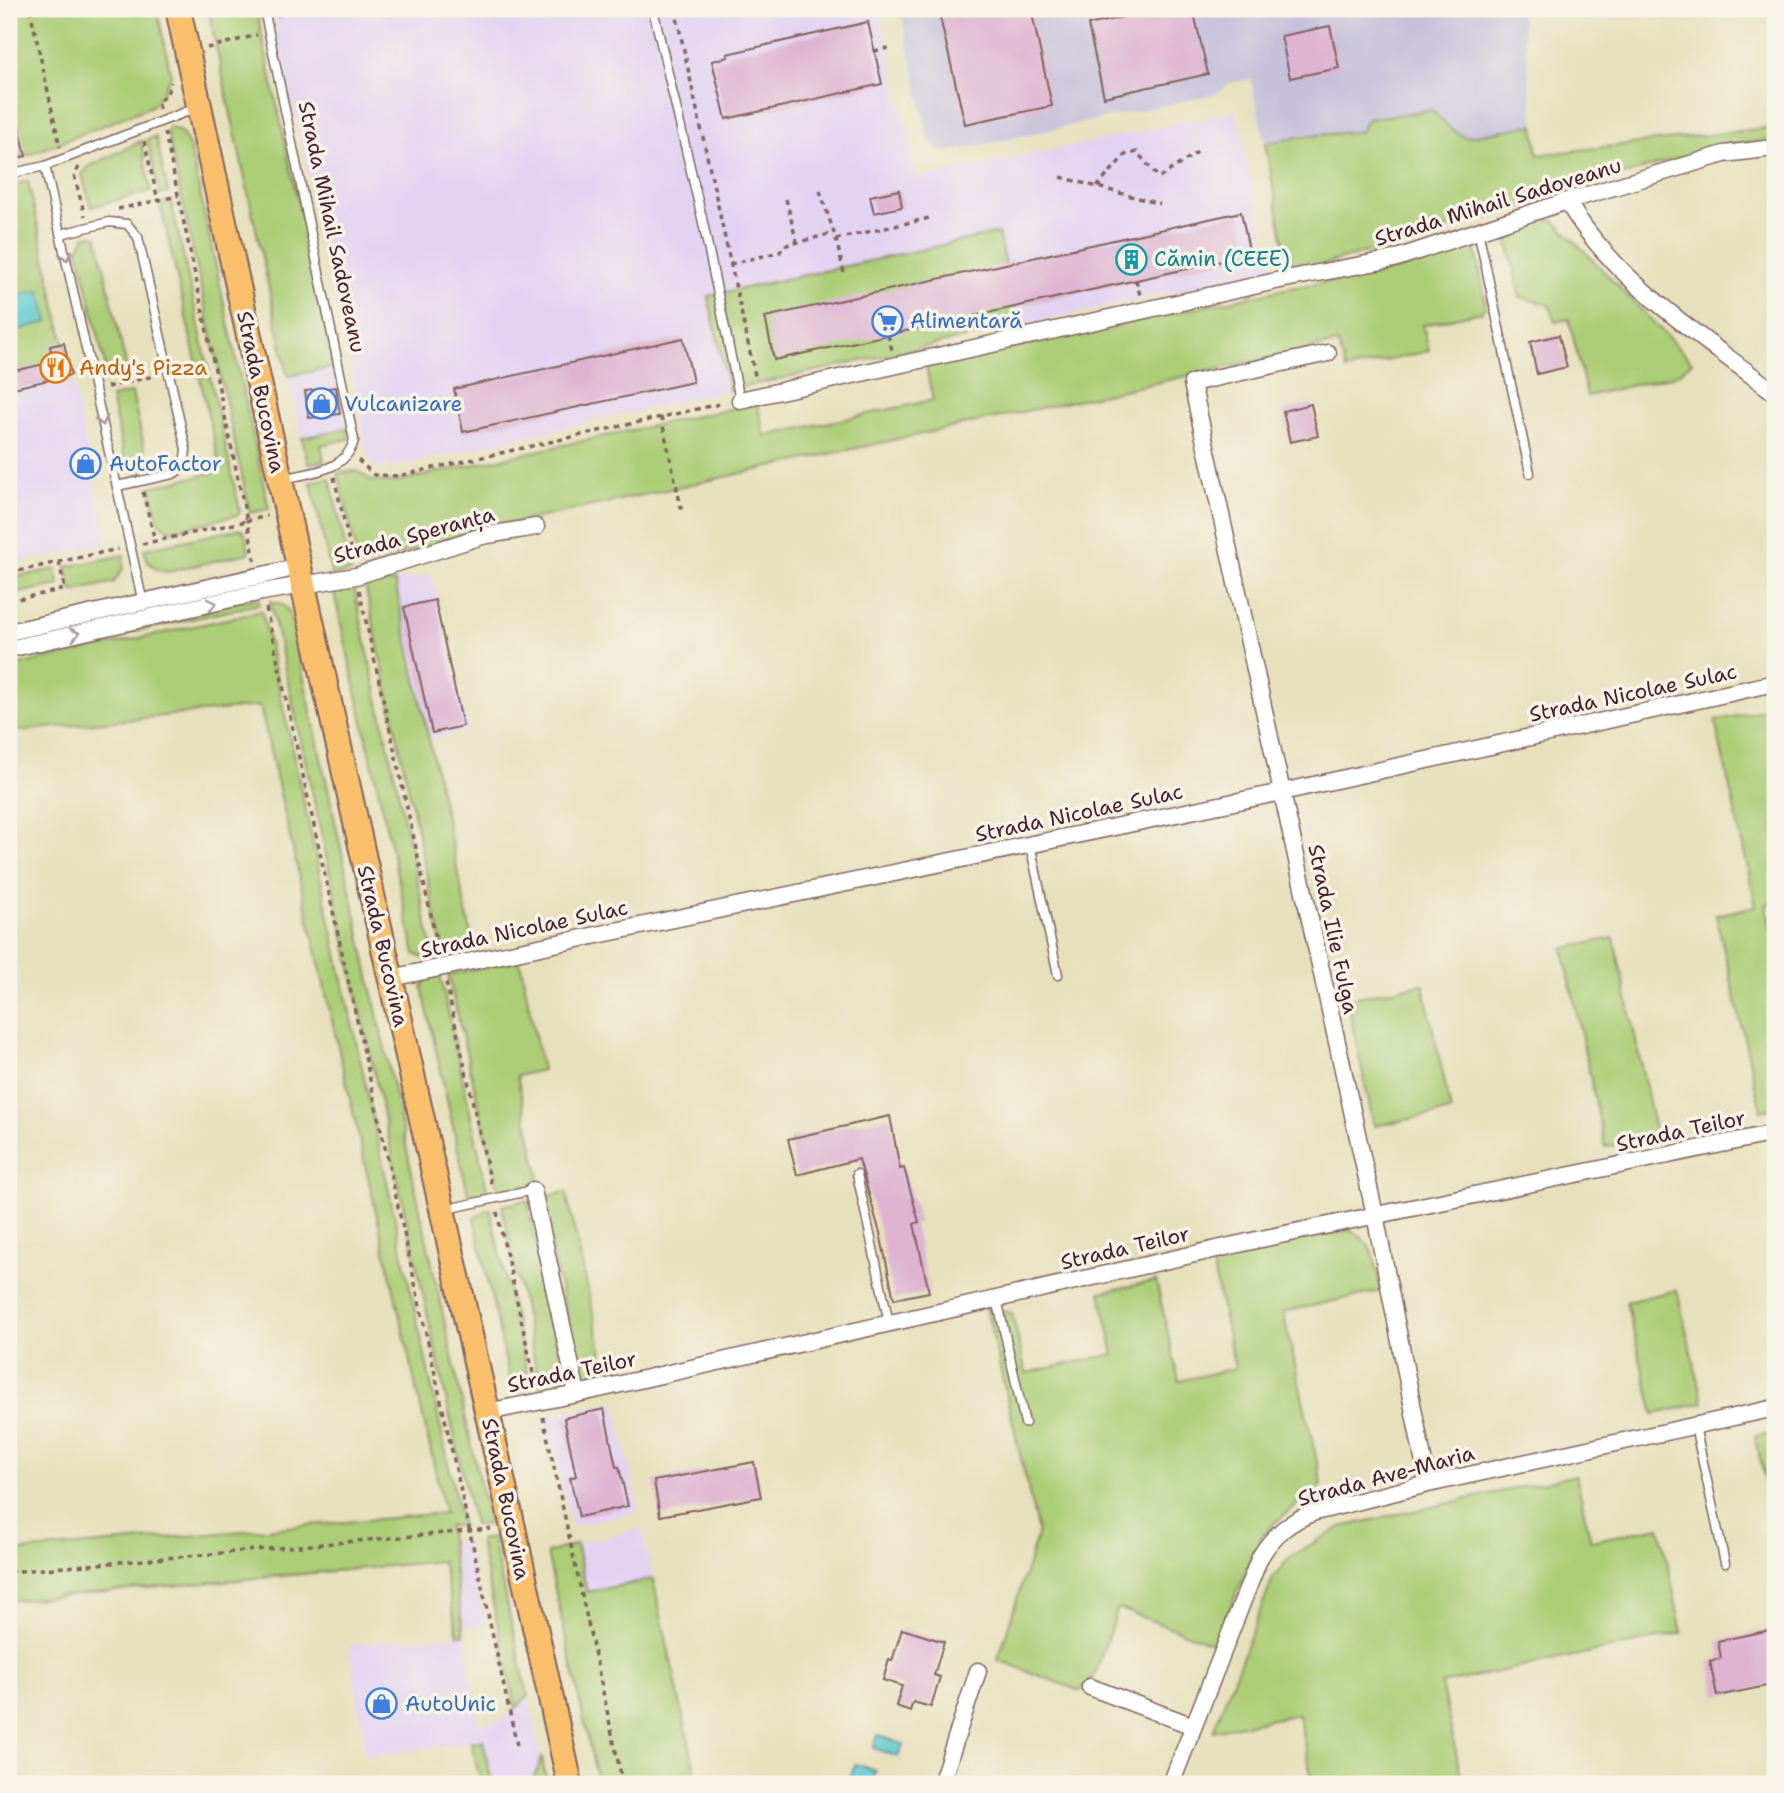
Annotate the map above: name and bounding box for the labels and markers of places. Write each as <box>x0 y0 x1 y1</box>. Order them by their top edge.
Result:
building icon: Cămin (CEEE) <box>1114 242 1148 276</box>
place label: Cămin (CEEE) <box>1154 245 1290 273</box>
supermarket icon: Alimentară <box>870 304 904 338</box>
place label: Alimentară <box>910 307 1022 335</box>
restaurant icon: Andy's Pizza <box>39 351 73 385</box>
place label: Andy's Pizza <box>79 354 207 382</box>
shop icon: Vulcanizare <box>304 387 338 421</box>
place label: Vulcanizare <box>344 390 462 418</box>
shop icon: AutoFactor <box>69 447 103 481</box>
place label: AutoFactor <box>109 450 222 478</box>
shop icon: AutoUnic <box>365 1687 399 1721</box>
place label: AutoUnic <box>405 1690 496 1718</box>

